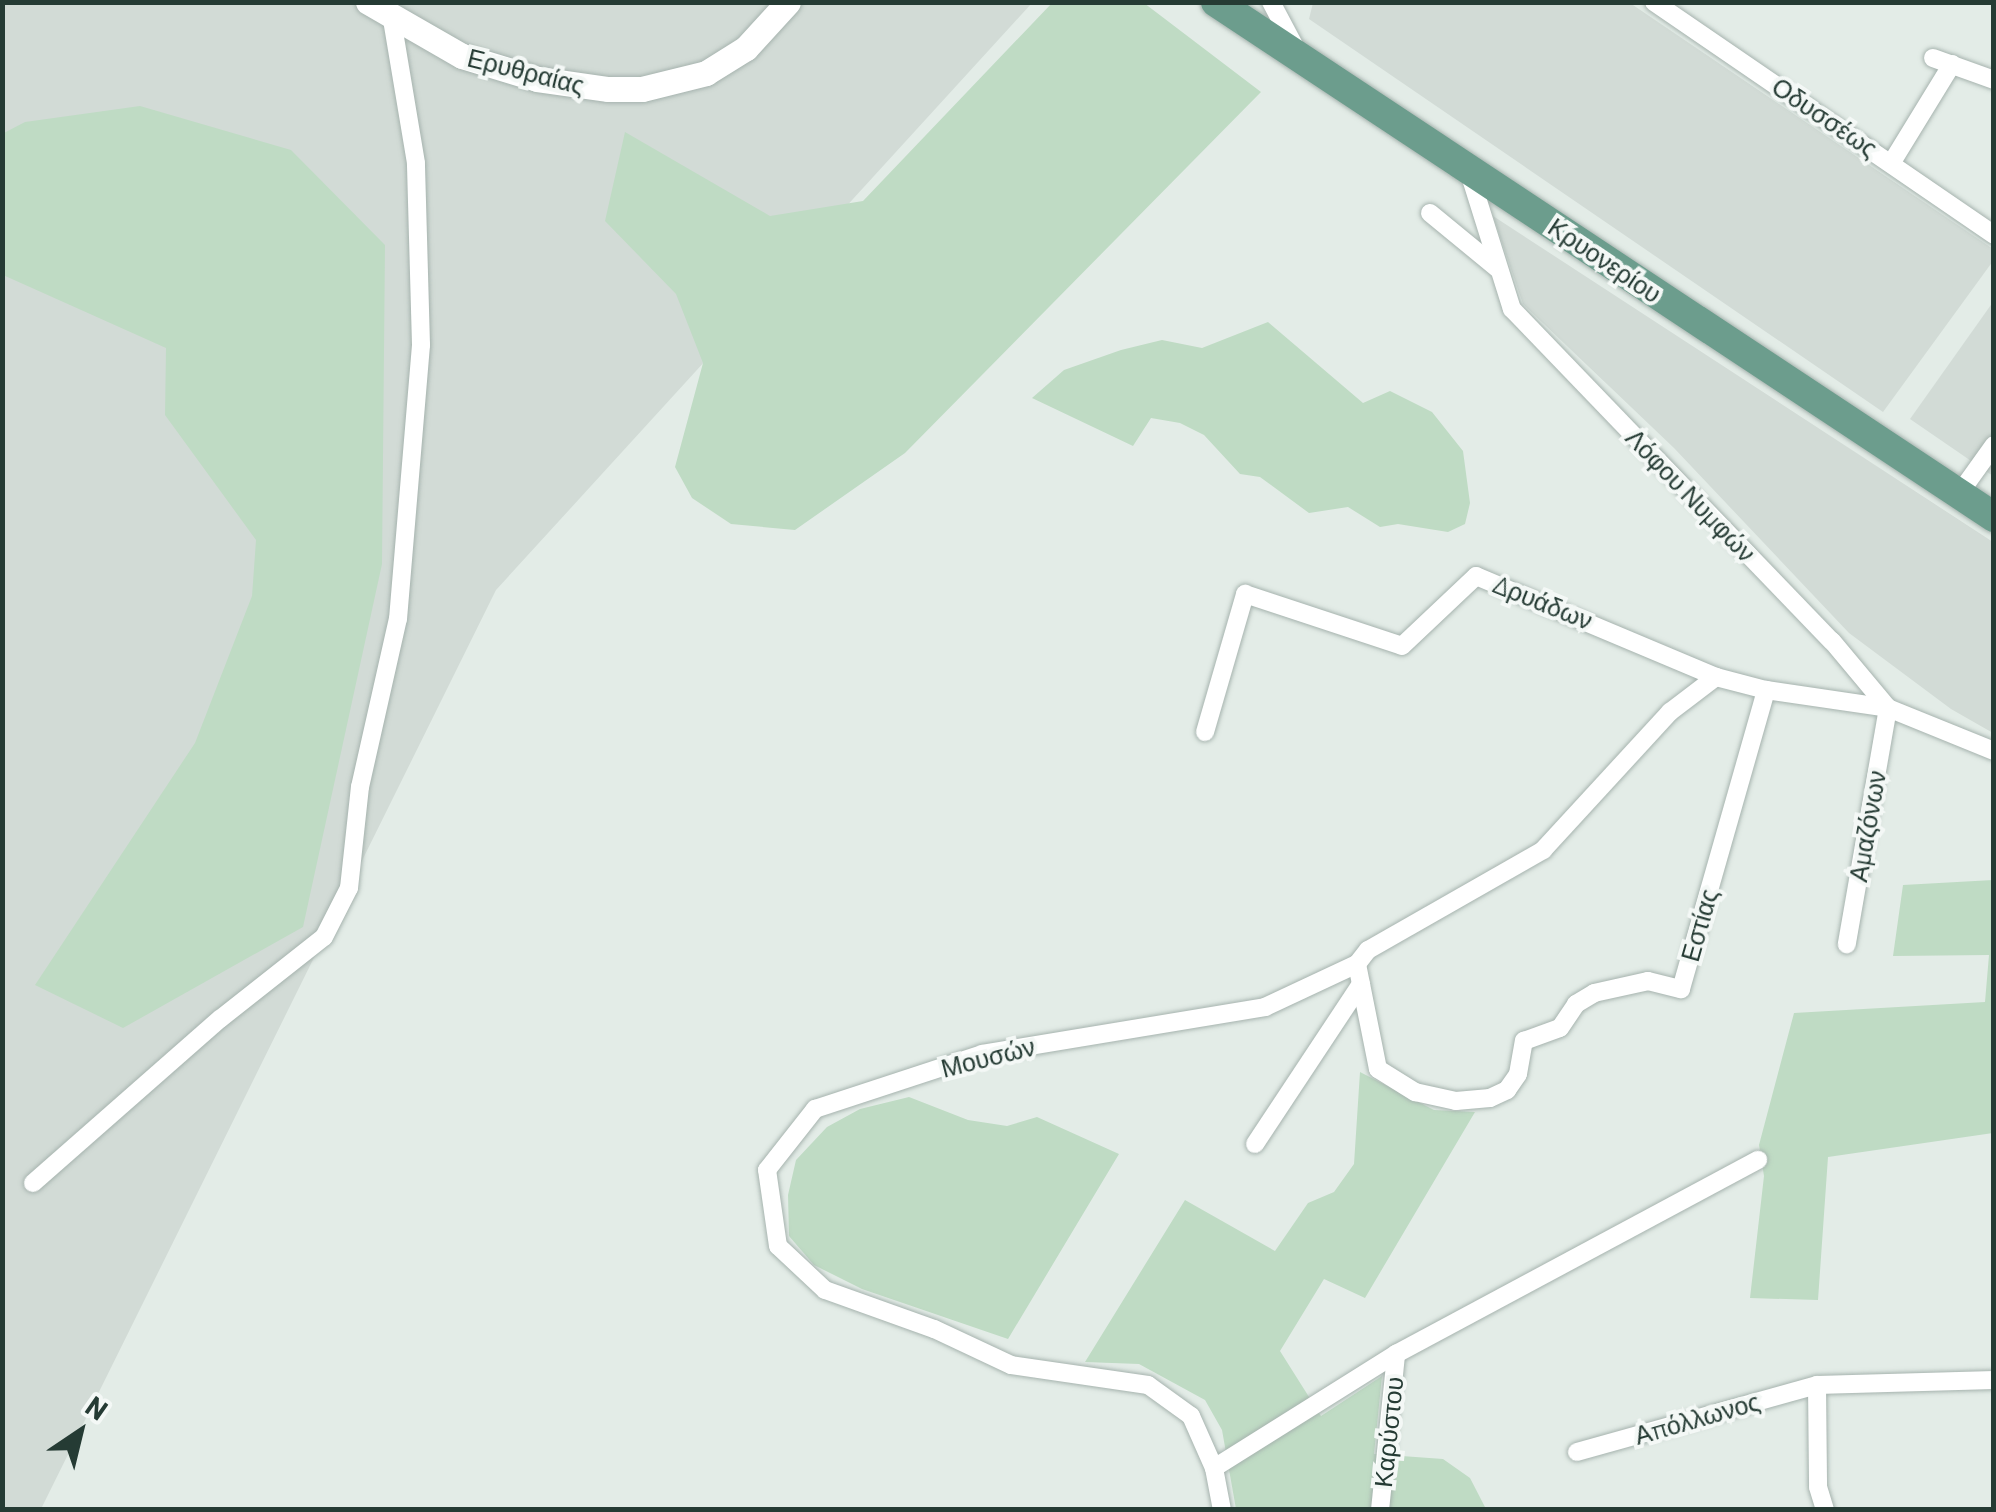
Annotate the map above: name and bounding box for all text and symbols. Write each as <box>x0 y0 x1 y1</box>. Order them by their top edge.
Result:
street label: Ερυθραίας <box>465 42 587 100</box>
street label: Οδυσσέως <box>1767 71 1883 163</box>
street label: Κρυονερίου <box>1543 211 1667 309</box>
street label: Λόφου Νυμφών <box>1620 422 1762 568</box>
street label: Δρυάδων <box>1489 569 1597 635</box>
street label: Αμαζόνων <box>1842 768 1892 884</box>
street label: Εστίας <box>1674 885 1724 965</box>
street label: Μουσών <box>938 1031 1038 1083</box>
street label: Καρύστου <box>1367 1375 1409 1489</box>
north arrow <box>30 1382 130 1482</box>
street label: Απόλλωνος <box>1631 1386 1763 1450</box>
text: N <box>80 1388 115 1427</box>

